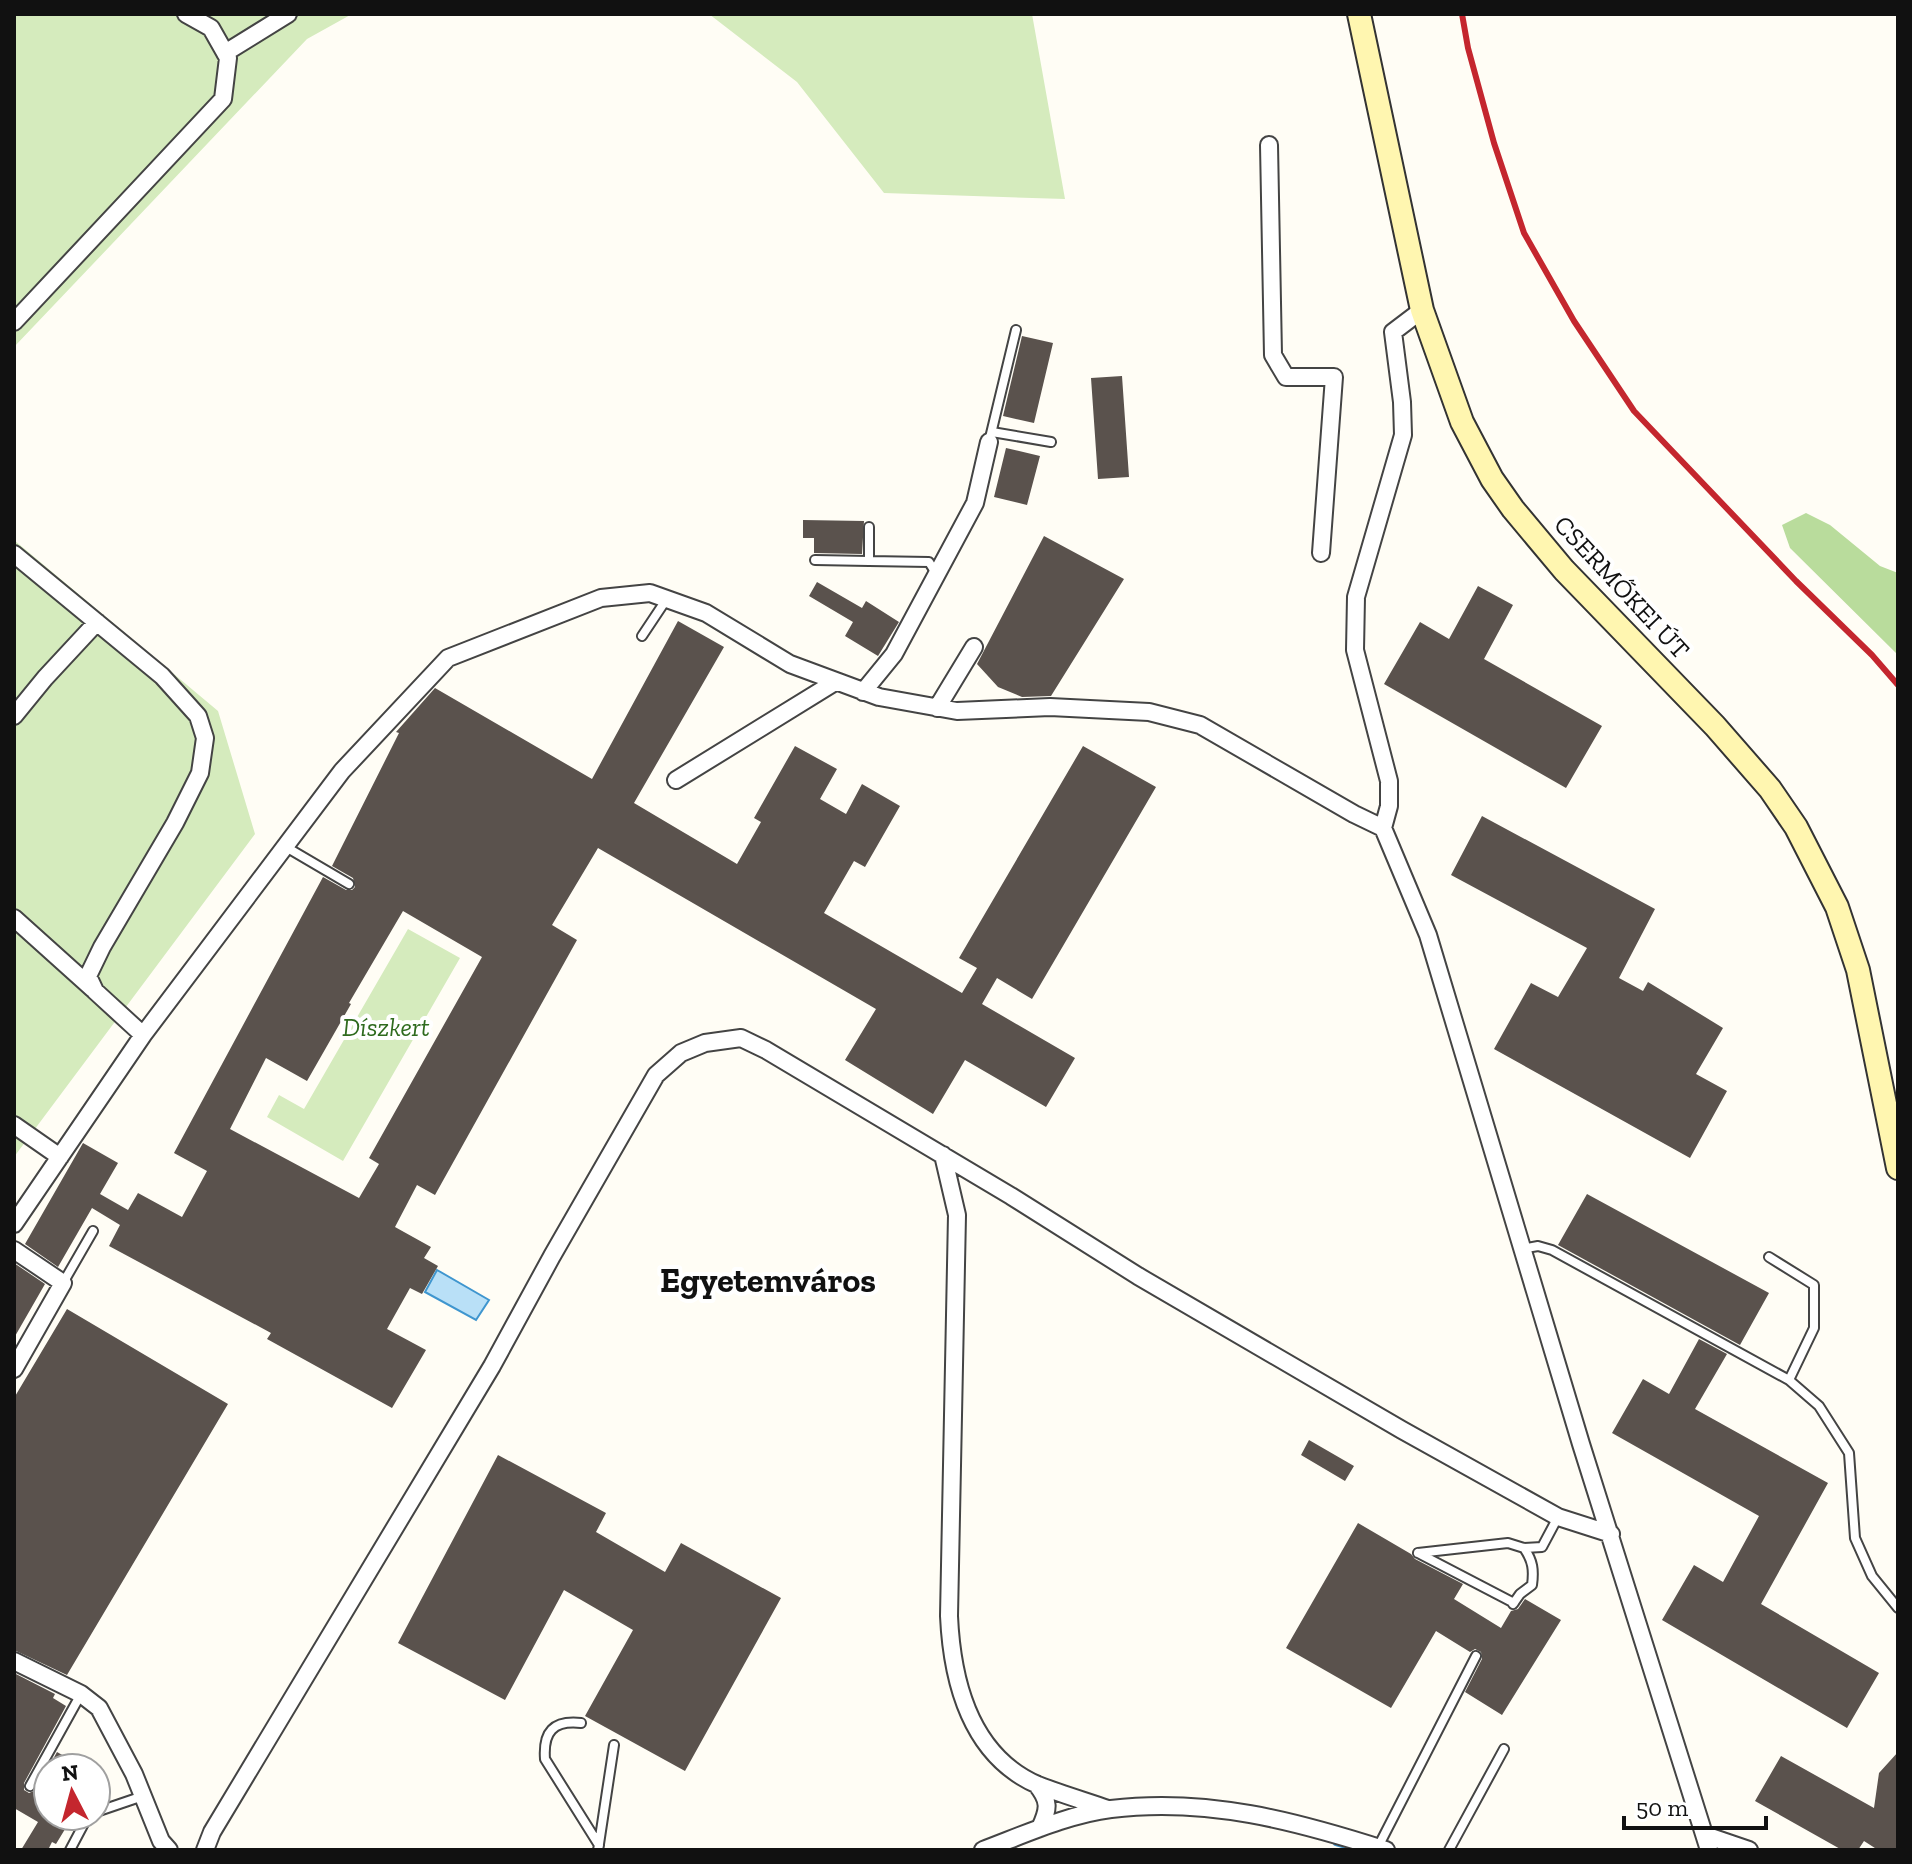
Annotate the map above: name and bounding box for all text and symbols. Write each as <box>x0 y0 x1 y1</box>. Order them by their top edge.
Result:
street label: CSERMŐKEI ÚT <box>1547 509 1697 665</box>
park label: Díszkert <box>342 1011 430 1043</box>
district label: Egyetemváros <box>660 1260 876 1301</box>
north arrow <box>32 1752 112 1832</box>
text: N <box>60 1758 80 1787</box>
scale bar <box>1624 1780 1766 1830</box>
text: 50 m <box>1636 1793 1689 1822</box>

